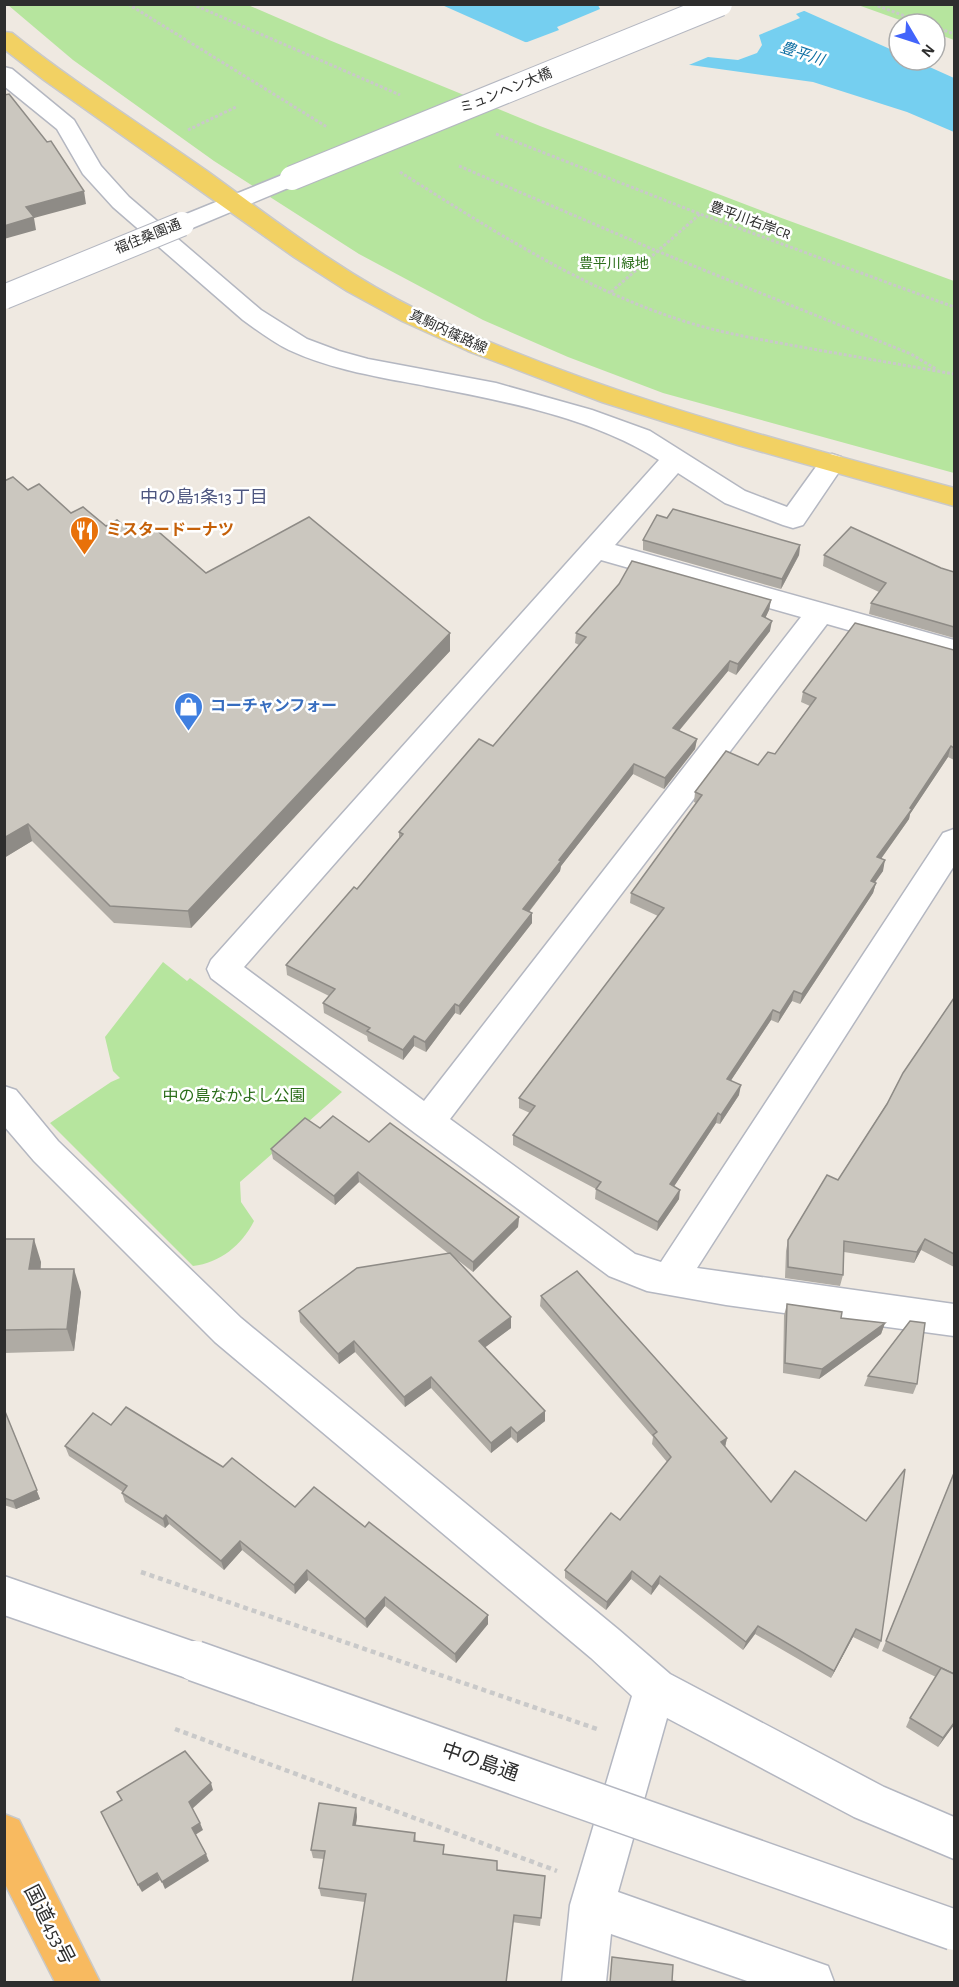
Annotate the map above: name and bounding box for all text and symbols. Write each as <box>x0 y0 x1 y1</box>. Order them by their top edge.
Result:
north arrow <box>887 12 947 72</box>
water label: 豊平川 <box>778 39 828 69</box>
text: N <box>918 41 938 60</box>
street label: ミュンヘン大橋 <box>458 65 554 116</box>
street label: 豊平川右岸CR <box>708 199 793 242</box>
street label: 福住桑園通 <box>113 216 183 257</box>
park label: 豊平川緑地 <box>579 256 649 271</box>
street label: 真駒内篠路線 <box>407 306 490 356</box>
district label: 中の島1条13丁目 <box>140 487 268 507</box>
restaurant icon: ミスタードーナツ <box>69 514 101 556</box>
place label: ミスタードーナツ <box>106 521 234 538</box>
shop icon: コーチャンフォー <box>173 690 205 732</box>
place label: コーチャンフォー <box>210 698 337 714</box>
park label: 中の島なかよし公園 <box>162 1087 306 1104</box>
street label: 中の島通 <box>439 1739 521 1784</box>
street label: 国道453号 <box>21 1882 78 1968</box>

